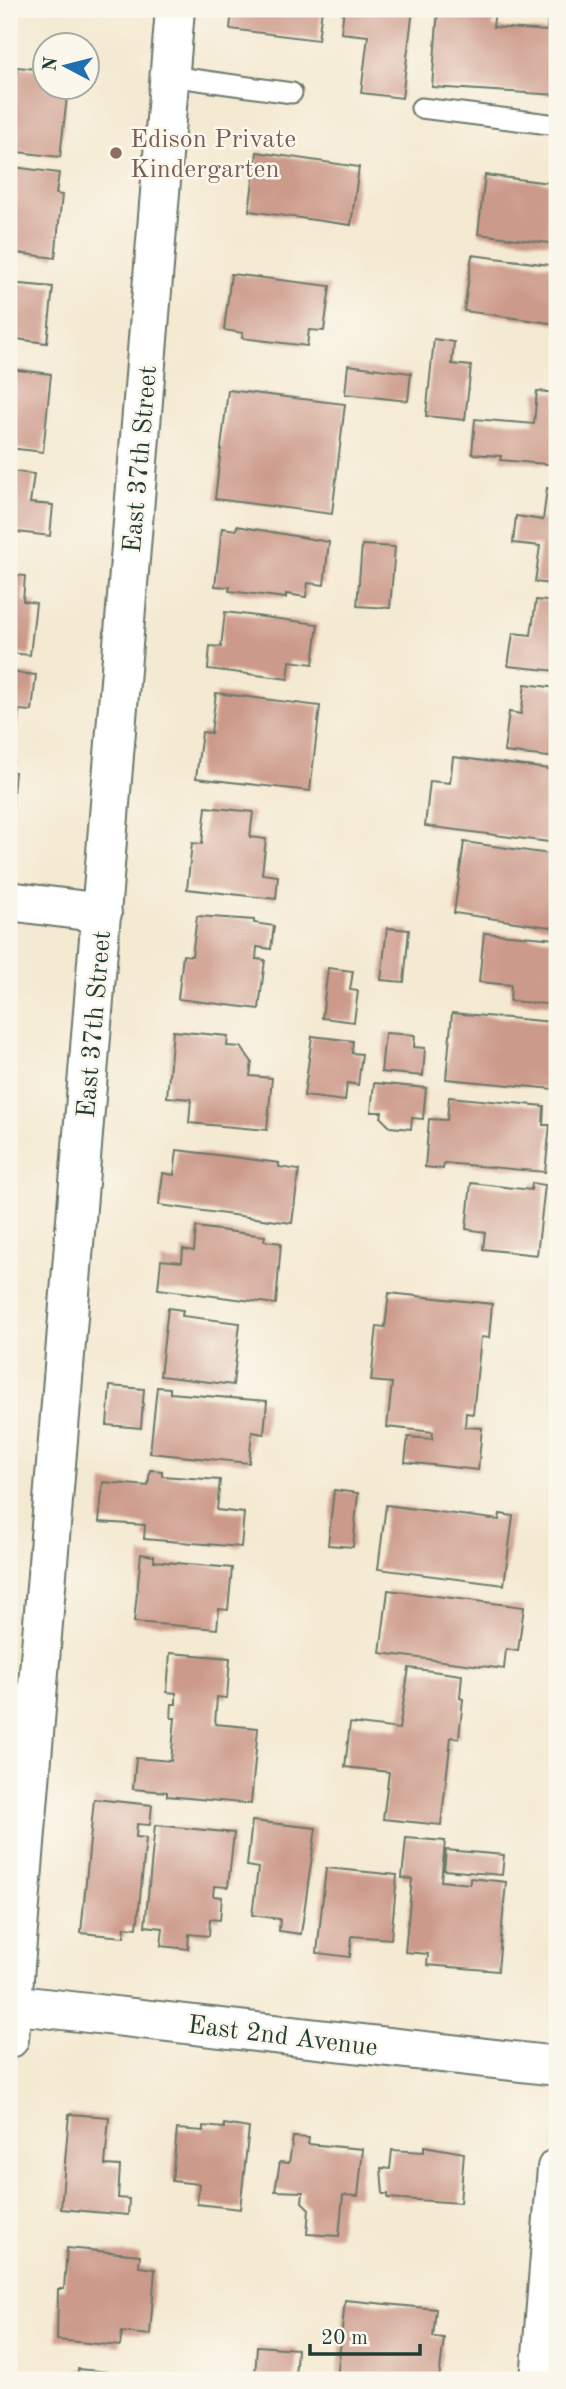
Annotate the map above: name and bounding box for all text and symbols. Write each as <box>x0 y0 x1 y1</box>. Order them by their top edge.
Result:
north arrow <box>32 32 102 102</box>
text: N <box>41 55 62 73</box>
place label: Edison Private Kindergarten <box>130 127 296 183</box>
marker: Edison Private Kindergarten <box>108 145 124 161</box>
street label: East 37th Street <box>120 364 162 554</box>
street label: East 37th Street <box>74 929 116 1119</box>
street label: East 2nd Avenue <box>186 2012 379 2062</box>
scale bar <box>310 2312 421 2356</box>
text: 20 m <box>321 2328 368 2349</box>

